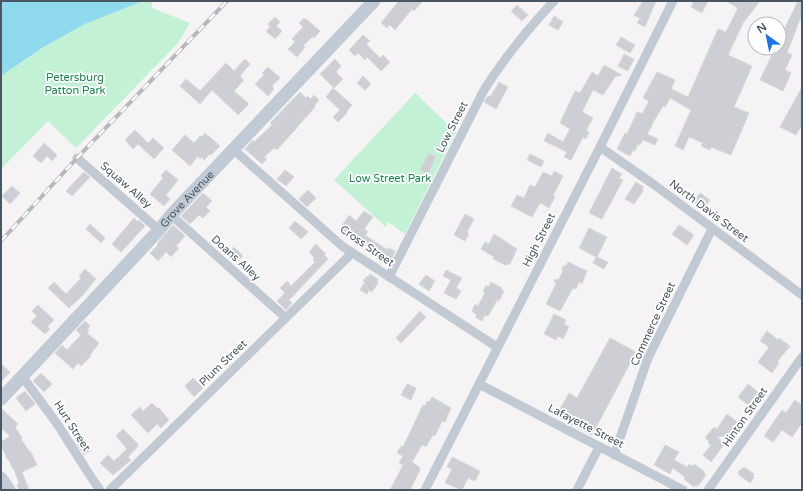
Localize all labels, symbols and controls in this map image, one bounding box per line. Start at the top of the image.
north arrow [747,16,787,56]
text: N [755,20,769,36]
park label: Petersburg Patton Park [44,71,106,97]
street label: Low Street [434,99,470,155]
street label: Squaw Alley [98,159,154,211]
street label: Grove Avenue [157,168,216,230]
park label: Low Street Park [349,172,431,185]
street label: North Davis Street [667,177,751,245]
street label: High Street [520,211,558,269]
street label: Cross Street [337,223,397,269]
street label: Doans Alley [209,233,263,283]
street label: Commerce Street [628,280,678,368]
street label: Plum Street [196,337,250,389]
street label: Hinton Street [720,385,770,449]
street label: Hurt Street [51,398,93,454]
street label: Lafayette Street [546,401,626,451]

